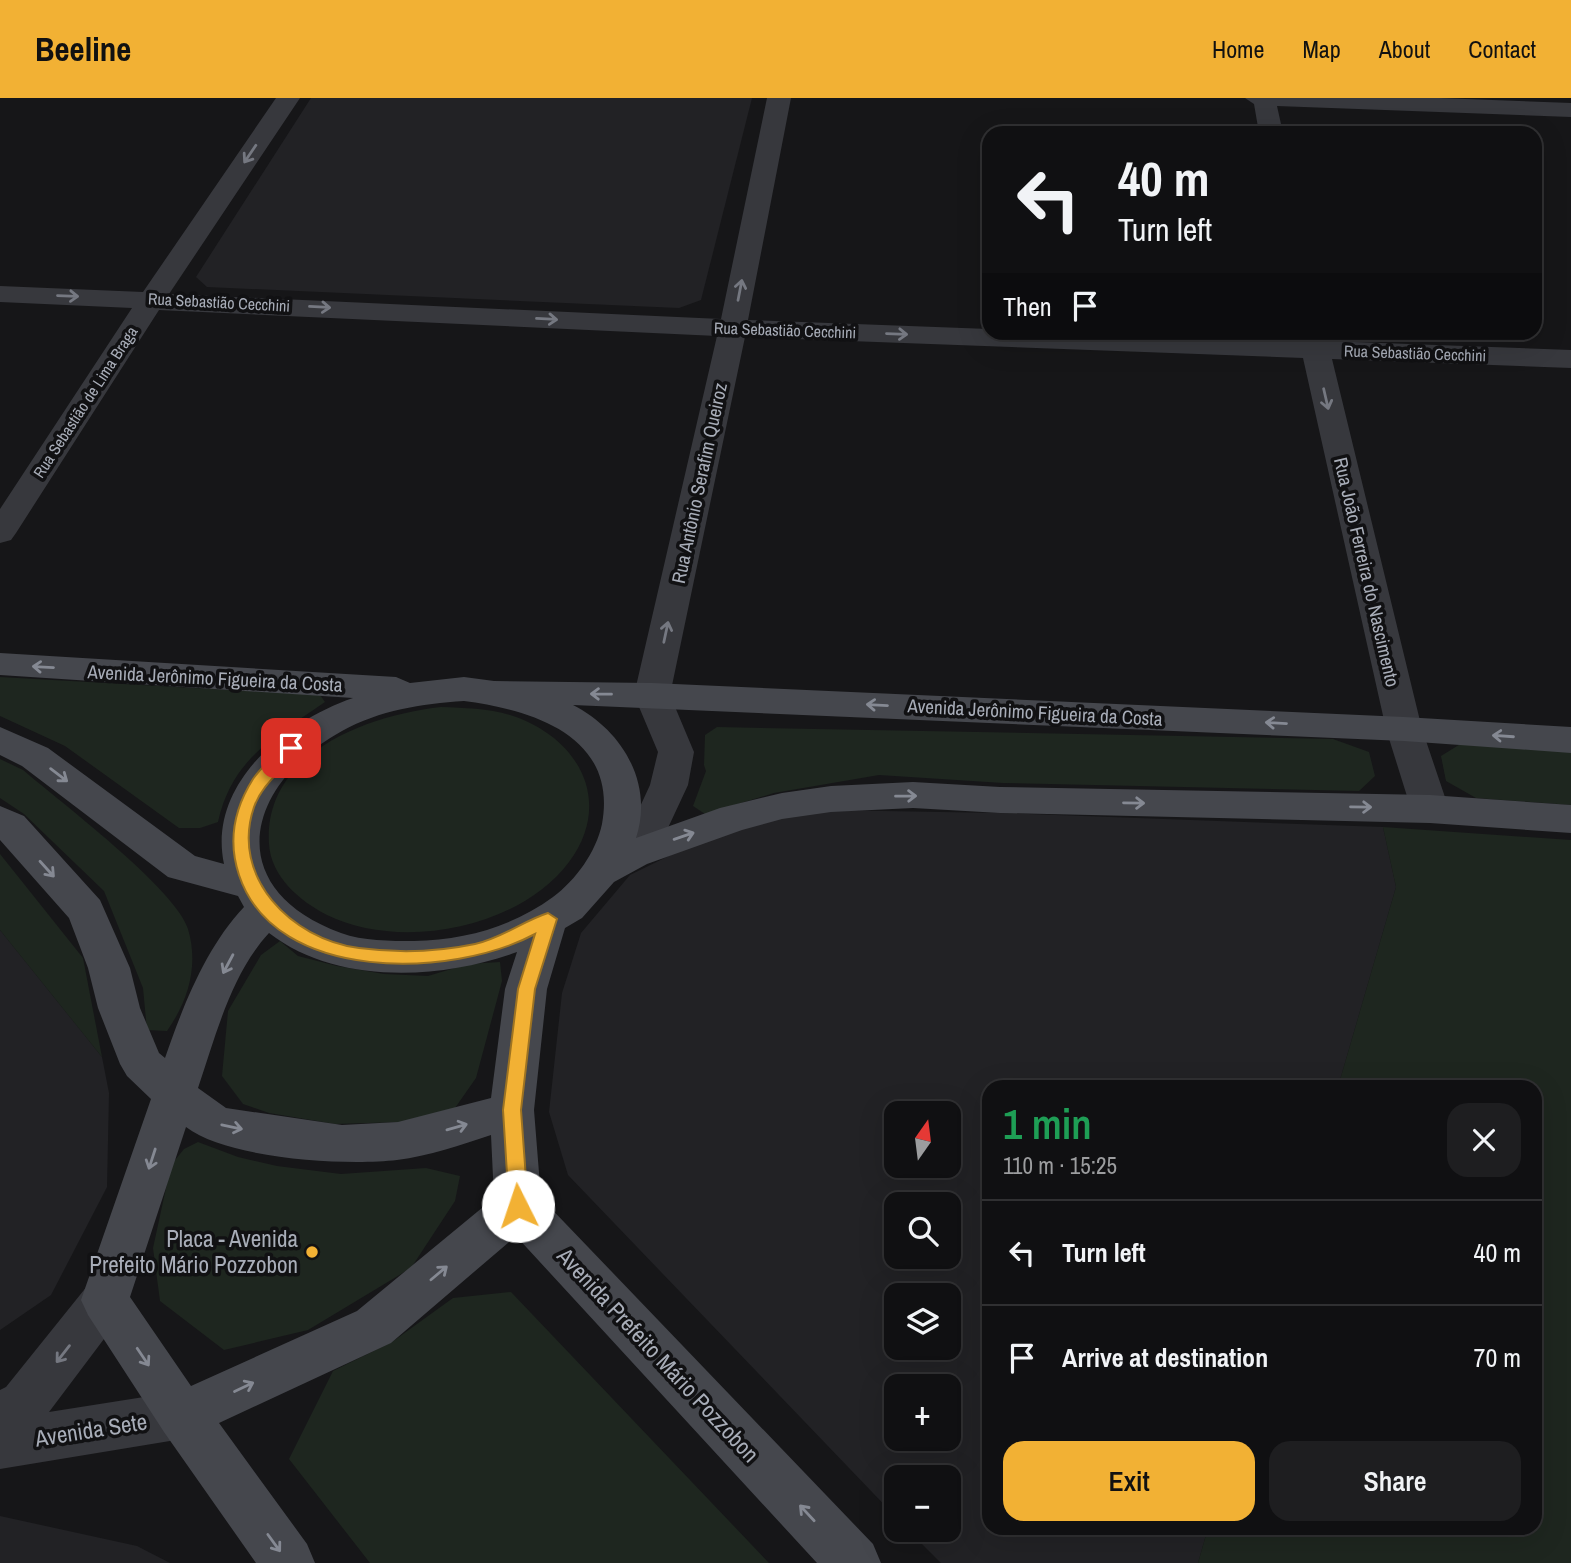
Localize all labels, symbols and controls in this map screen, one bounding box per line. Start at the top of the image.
text: Beeline [35,27,131,71]
text: Home [1212,33,1264,65]
text: Map [1302,33,1341,65]
text: About [1379,33,1430,65]
text: Contact [1468,33,1536,65]
one-way arrow [243,144,257,164]
text: 40 m [1118,145,1210,211]
icon: left [1003,154,1094,245]
text: Turn left [1118,208,1212,251]
one-way arrow [734,279,748,302]
street label: Rua Sebastião Cecchini [147,287,291,317]
icon: arrive [1066,287,1104,325]
one-way arrow [56,289,79,303]
text: Then [1003,289,1052,324]
one-way arrow [308,301,331,314]
one-way arrow [535,312,558,325]
street label: Rua Sebastião Cecchini [714,317,856,343]
street label: Rua Sebastião de Lima Braga [28,321,143,482]
one-way arrow [885,327,908,341]
street label: Rua Sebastião Cecchini [1344,340,1486,366]
street label: Rua Antônio Serafim Queiroz [665,380,733,586]
one-way arrow [1320,387,1334,410]
street label: Rua João Ferreira do Nascimento [1328,455,1406,689]
one-way arrow [660,621,674,644]
street label: Avenida Jerônimo Figueira da Costa [86,658,343,698]
one-way arrow [33,660,55,673]
one-way arrow [590,688,613,701]
street label: Avenida Jerônimo Figueira da Costa [906,692,1163,732]
one-way arrow [866,699,889,712]
one-way arrow [1265,717,1288,730]
pin [261,718,321,778]
icon: arrive [272,729,310,767]
one-way arrow [1492,729,1515,742]
one-way arrow [49,767,67,782]
one-way arrow [894,789,917,803]
one-way arrow [1122,796,1145,810]
one-way arrow [1349,801,1372,814]
one-way arrow [672,829,694,841]
one-way arrow [39,860,55,878]
one-way arrow [220,953,234,974]
text: 1 min [1003,1096,1092,1152]
north arrow [884,1101,961,1178]
map controls [884,1101,961,1542]
button: close [1447,1103,1521,1177]
one-way arrow [446,1119,468,1132]
one-way arrow [220,1121,243,1135]
one-way arrow [145,1148,158,1170]
text: 110 m · 15:25 [1003,1150,1117,1181]
position arrow [481,1169,555,1243]
button: search [884,1192,961,1269]
place label: Placa - Avenida Prefeito Mário Pozzobon [89,1223,299,1280]
icon: left [1003,1234,1041,1272]
text: Turn left [1062,1235,1146,1270]
text: 40 m [1474,1235,1521,1270]
street label: Avenida Prefeito Mário Pozzobon [550,1240,766,1469]
marker: Placa - Avenida Prefeito Mário Pozzobon [304,1244,320,1260]
one-way arrow [429,1265,447,1281]
button: layers [884,1283,961,1360]
icon: arrive [1003,1339,1041,1377]
text: Arrive at destination [1062,1340,1268,1375]
text: 70 m [1474,1340,1521,1375]
one-way arrow [56,1344,71,1363]
one-way arrow [136,1347,151,1366]
button: + [884,1374,961,1451]
one-way arrow [233,1380,254,1393]
street label: Avenida Sete [32,1405,149,1454]
button: Exit [1003,1441,1255,1521]
button: Share [1269,1441,1521,1521]
button: − [884,1465,961,1542]
one-way arrow [799,1504,815,1522]
one-way arrow [267,1533,281,1552]

